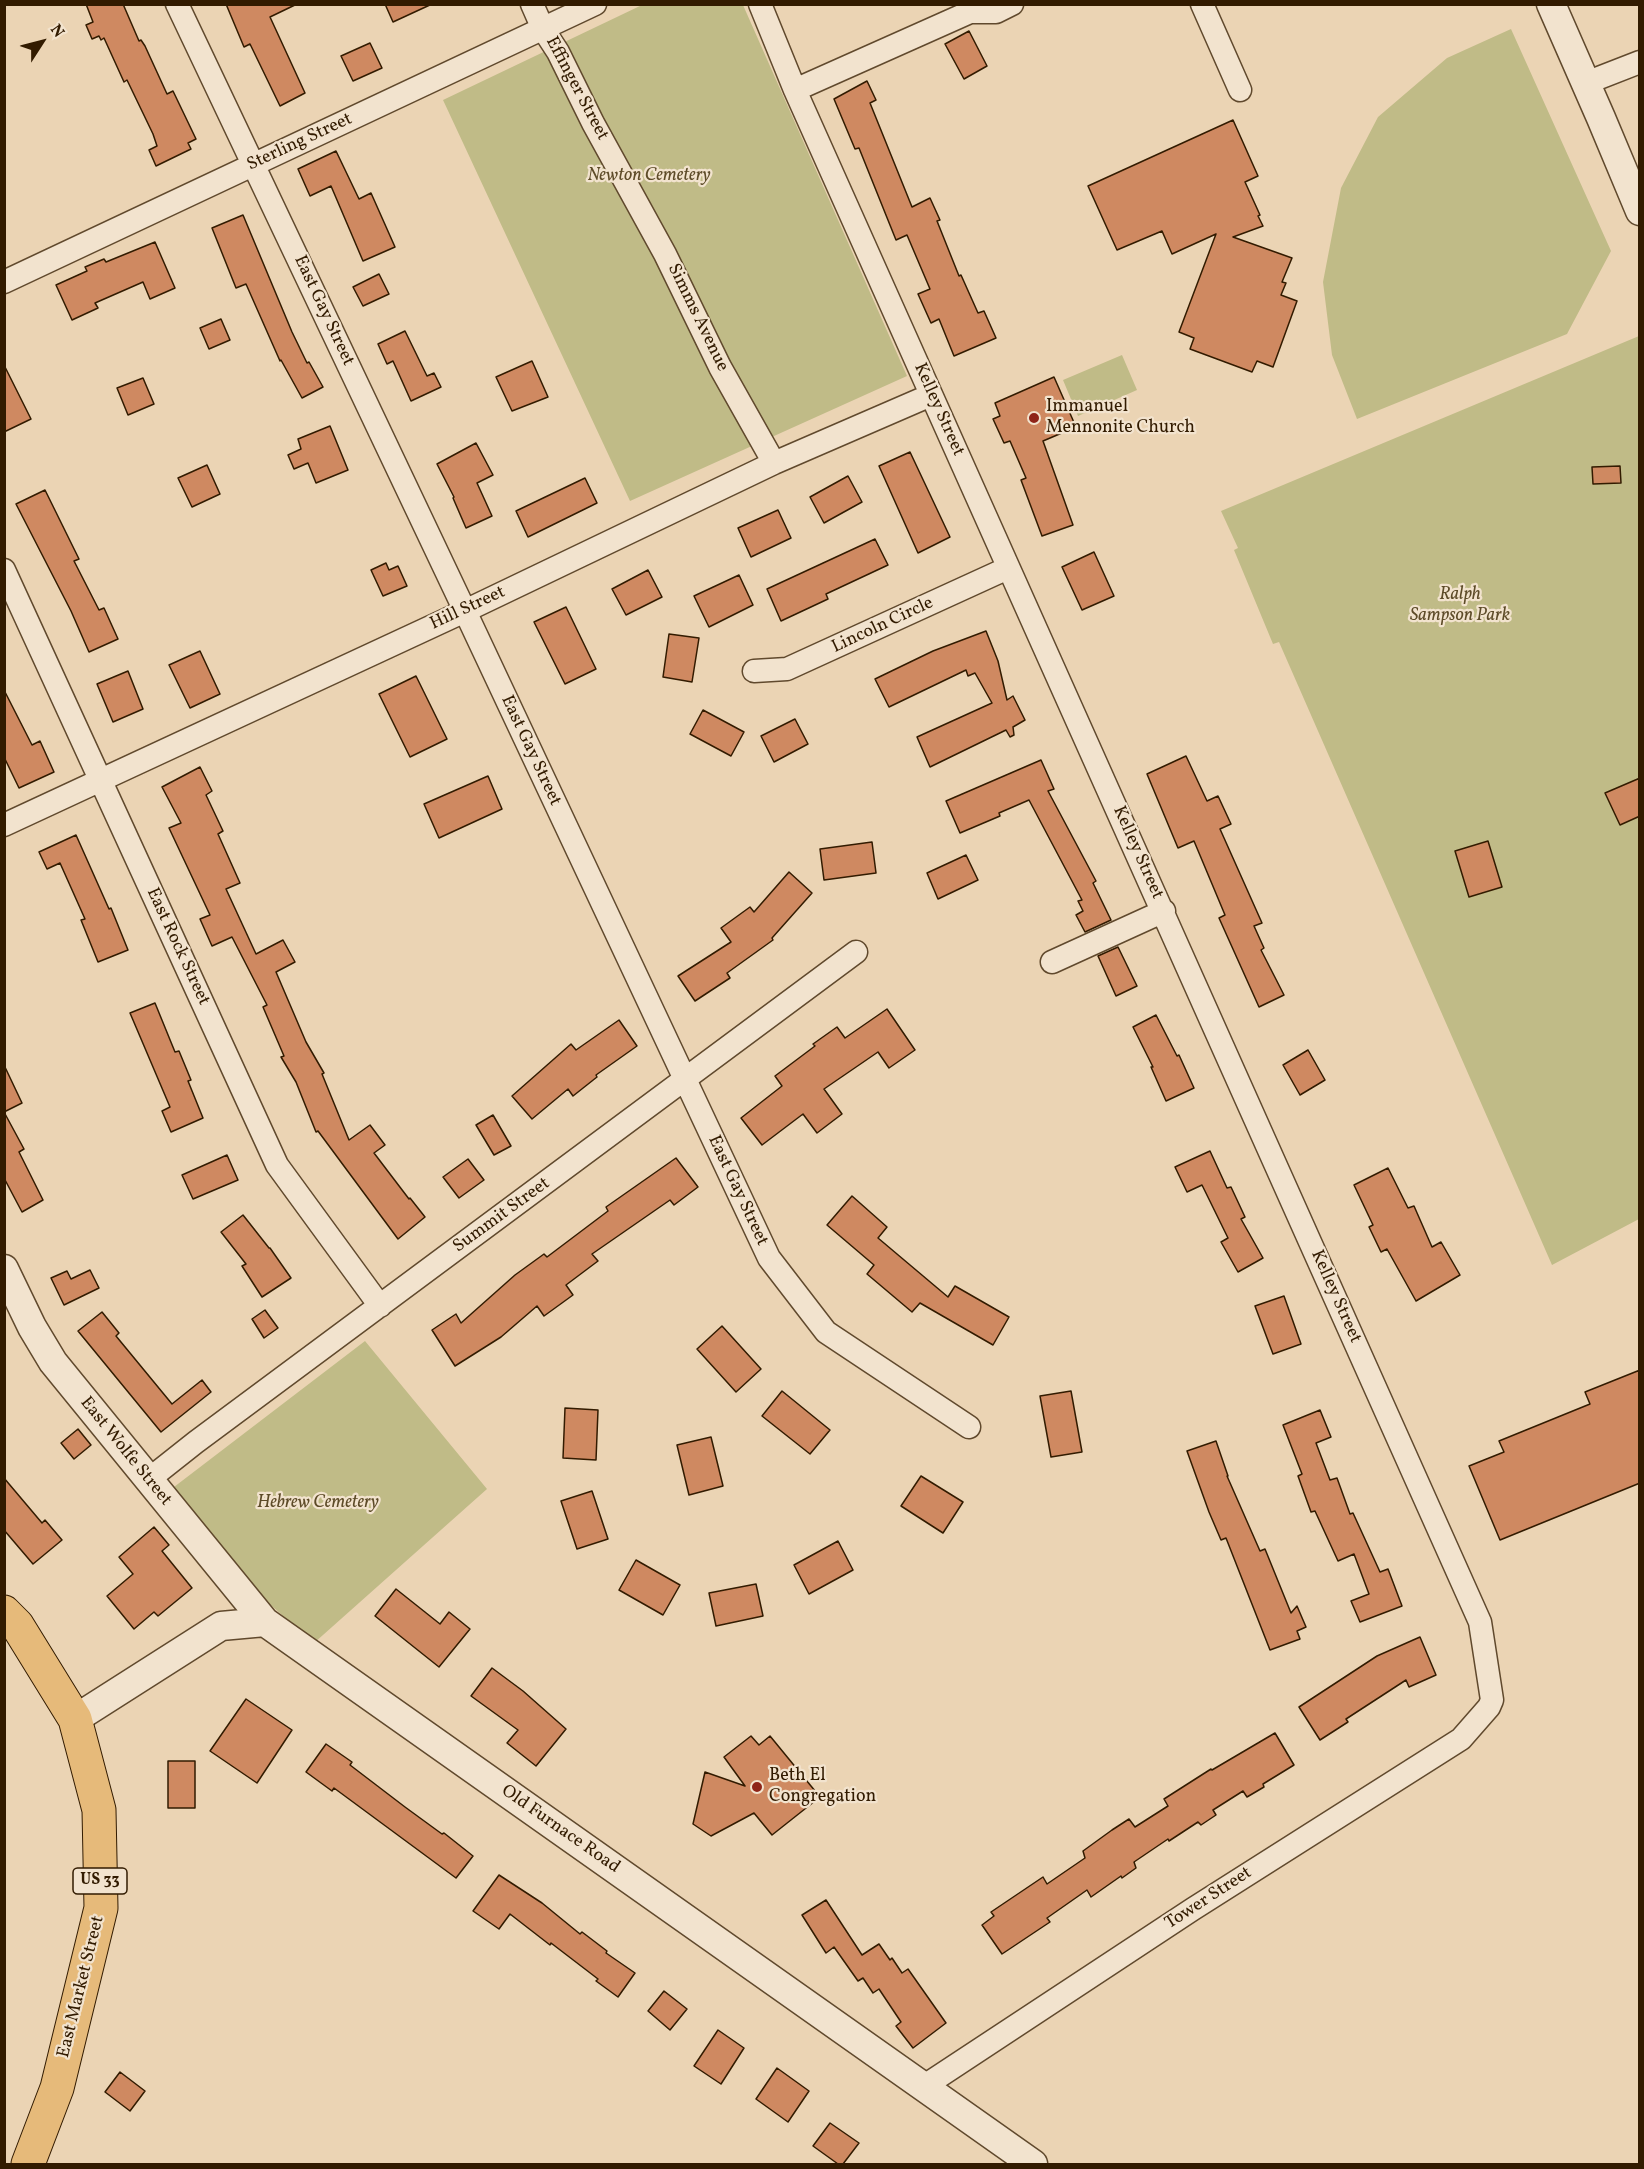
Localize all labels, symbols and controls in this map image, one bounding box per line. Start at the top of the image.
north arrow [12,12,72,72]
text: N [44,20,69,43]
street label: Effinger Street [540,33,612,145]
street label: Sterling Street [244,109,356,177]
park label: Newton Cemetery [587,166,711,188]
street label: East Gay Street [288,252,358,370]
street label: Simms Avenue [662,261,732,375]
street label: Kelley Street [908,360,968,460]
place label: Immanuel Mennonite Church [1046,397,1195,440]
marker: Immanuel Mennonite Church [1027,411,1041,425]
street label: Hill Street [427,582,509,636]
park label: Ralph Sampson Park [1410,585,1510,628]
street label: Lincoln Circle [829,593,937,659]
street label: East Gay Street [495,692,565,810]
street label: Kelley Street [1107,803,1167,903]
street label: East Rock Street [140,885,214,1009]
street label: East Gay Street [702,1132,772,1250]
street label: Summit Street [449,1174,555,1258]
street label: Kelley Street [1305,1247,1365,1347]
street label: East Wolfe Street [74,1393,176,1511]
park label: Hebrew Cemetery [257,1493,379,1515]
place label: Beth El Congregation [769,1766,876,1808]
marker: Beth El Congregation [750,1780,764,1794]
street label: Old Furnace Road [496,1781,624,1879]
street label: Tower Street [1161,1863,1257,1935]
road number: US 33 [73,1868,127,1894]
street label: East Market Street [54,1914,110,2060]

